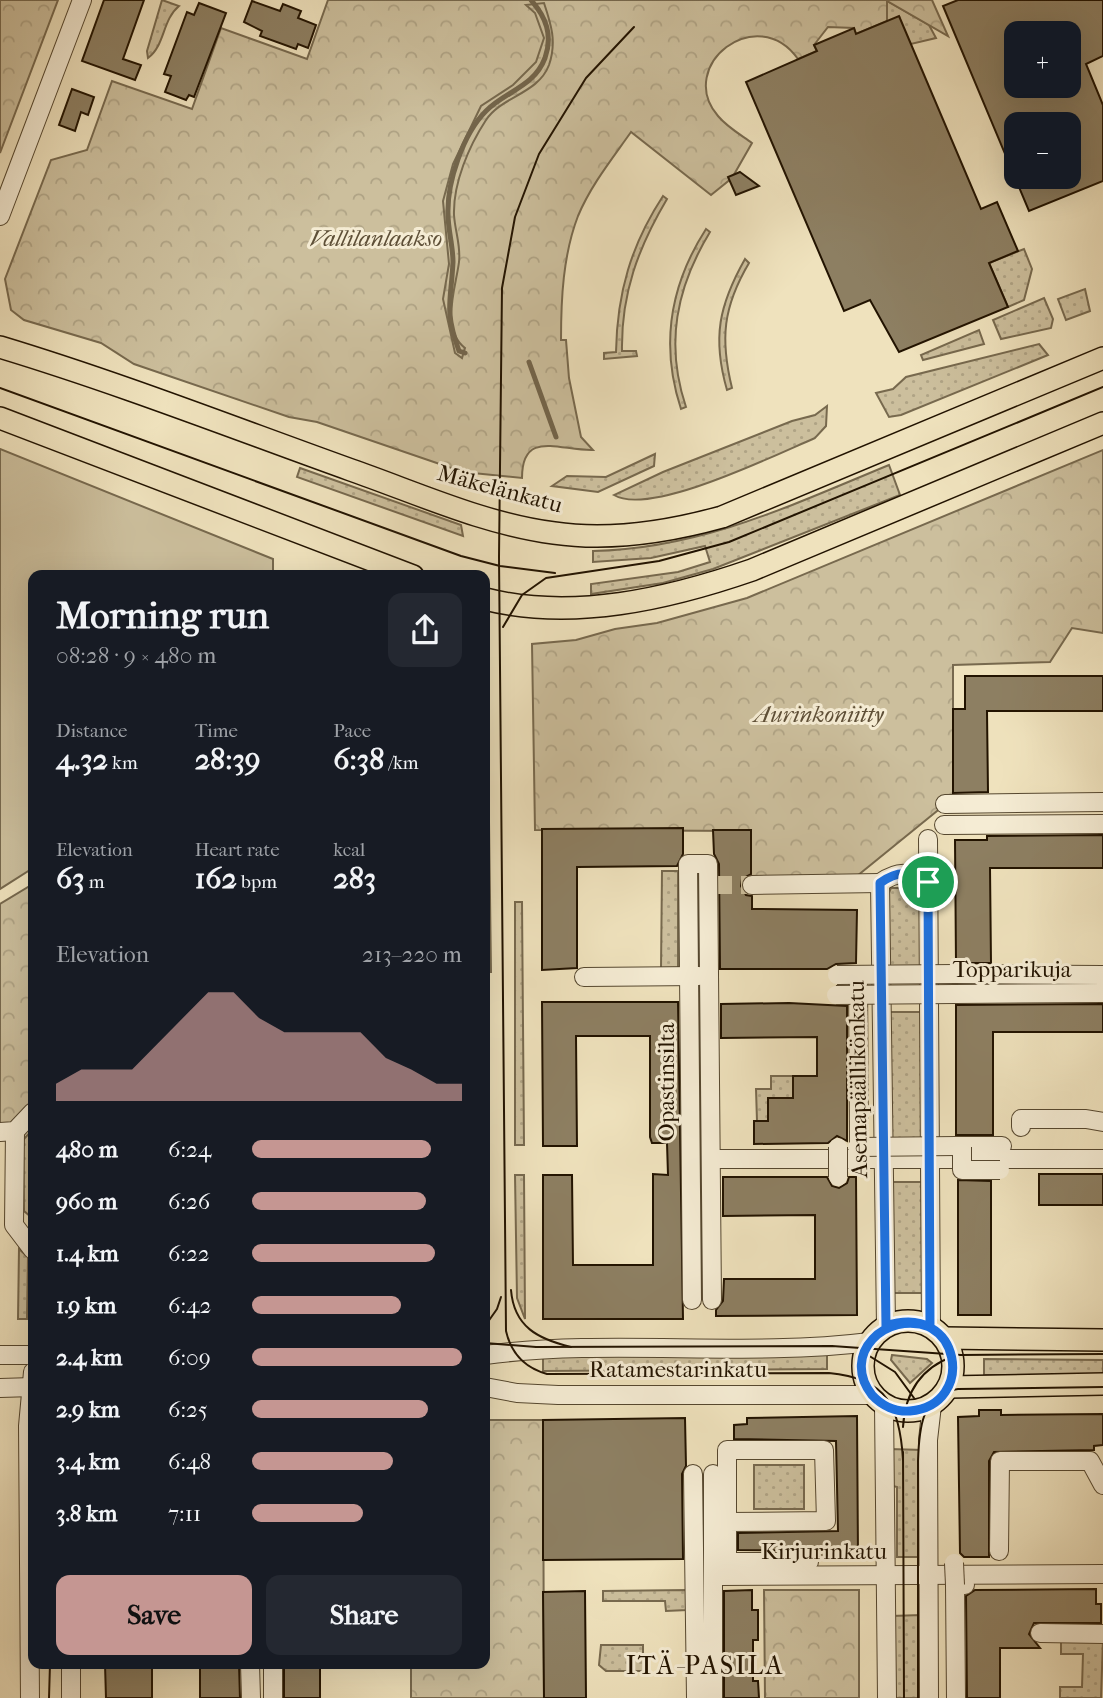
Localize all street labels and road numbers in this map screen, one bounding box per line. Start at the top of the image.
street label: Mäkelänkatu [434,459,566,519]
street label: Topparikuja [953,956,1072,983]
street label: Asemapäällikönkatu [843,980,873,1179]
street label: Opastinsilta [653,1022,680,1141]
street label: Ratamestarinkatu [589,1356,767,1383]
street label: Kirjurinkatu [761,1538,887,1565]

